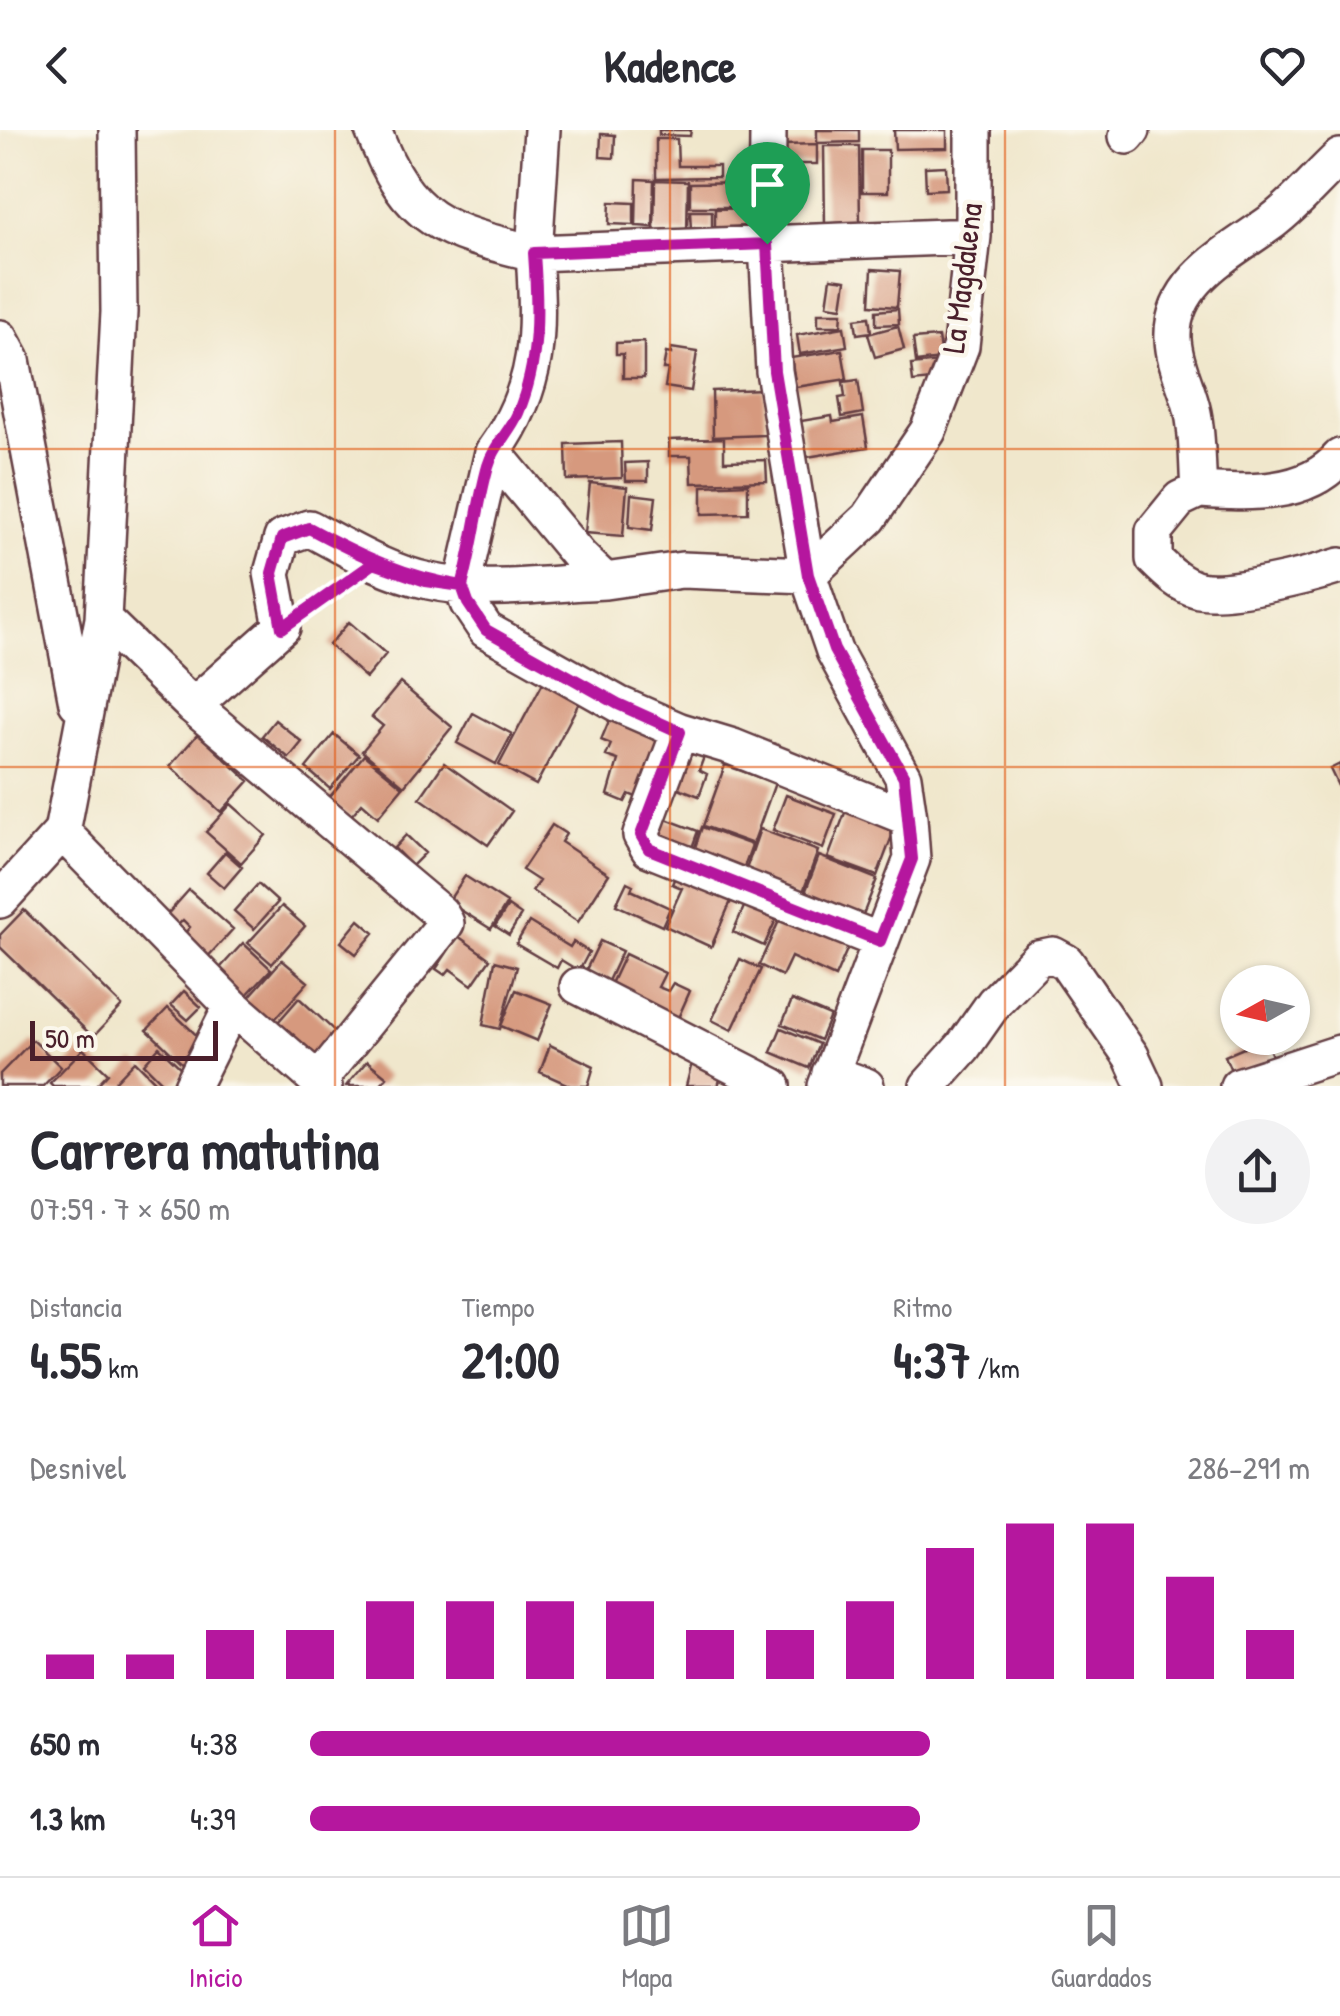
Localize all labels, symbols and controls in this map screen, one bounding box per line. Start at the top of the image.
text: Kadence [604,35,736,96]
icon: back [30,38,85,93]
icon: heart [1255,38,1310,93]
pin [725,142,810,245]
icon: arrive [740,157,795,212]
street label: La Magdalena [931,200,992,355]
north arrow [1220,965,1310,1055]
map controls [1220,965,1310,1055]
scale bar [30,1016,218,1060]
text: 50 m [45,1019,95,1057]
text: Carrera matutina [30,1112,379,1186]
button: share [1205,1119,1310,1224]
text: 07:59 · 7 × 650 m [30,1187,230,1230]
text: Distancia [30,1288,122,1326]
text: Tiempo [462,1288,535,1326]
text: Ritmo [893,1288,952,1326]
text: 4.55 [30,1326,102,1394]
text: 21:00 [462,1326,560,1394]
text: 4:37 [893,1326,971,1394]
text: km [102,1349,139,1387]
text: /km [971,1349,1020,1387]
text: Desnivel [30,1446,126,1489]
text: 286–291 m [1188,1446,1310,1489]
text: 650 m [30,1722,100,1765]
text: 4:38 [190,1722,238,1765]
text: 1.3 km [30,1797,105,1840]
text: 4:39 [190,1797,236,1840]
tab: Inicio [188,1898,243,1996]
tab: Mapa [619,1898,674,1996]
tab: Guardados [1051,1898,1152,1996]

